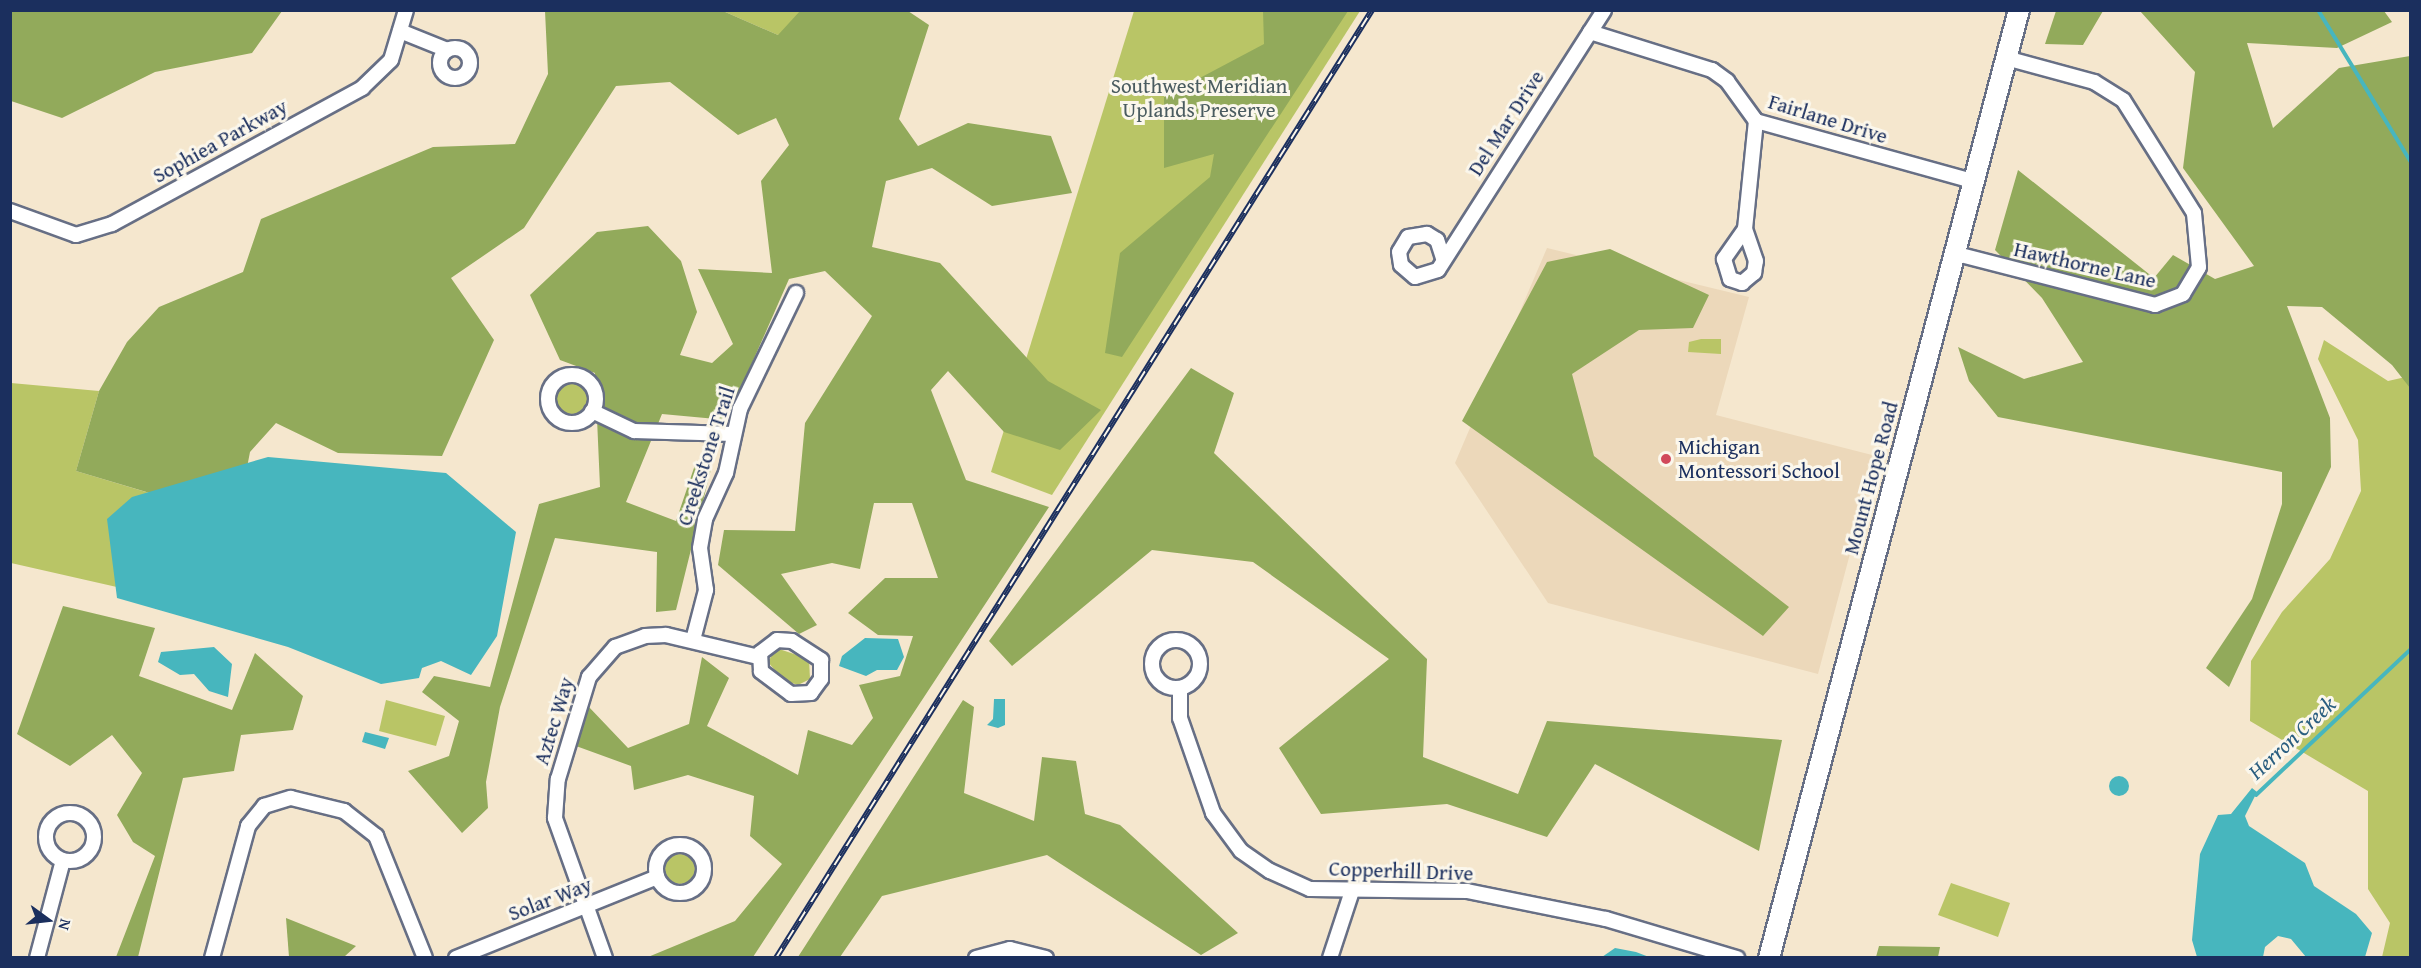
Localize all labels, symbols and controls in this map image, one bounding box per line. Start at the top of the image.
street label: Del Mar Drive [1463,66,1549,180]
park label: Southwest Meridian Uplands Preserve [1111,73,1287,123]
street label: Fairlane Drive [1765,89,1891,149]
street label: Sophiea Parkway [148,94,292,188]
street label: Hawthorne Lane [2011,236,2159,294]
street label: Creekstone Trail [672,383,740,529]
street label: Mount Hope Road [1838,399,1904,557]
place label: Michigan Montessori School [1678,434,1840,484]
marker: Michigan Montessori School [1659,452,1673,466]
street label: Aztec Way [529,674,579,768]
water label: Herron Creek [2243,691,2341,785]
street label: Copperhill Drive [1328,856,1474,886]
street label: Solar Way [505,872,595,926]
north arrow [18,890,78,950]
text: N [52,916,78,933]

